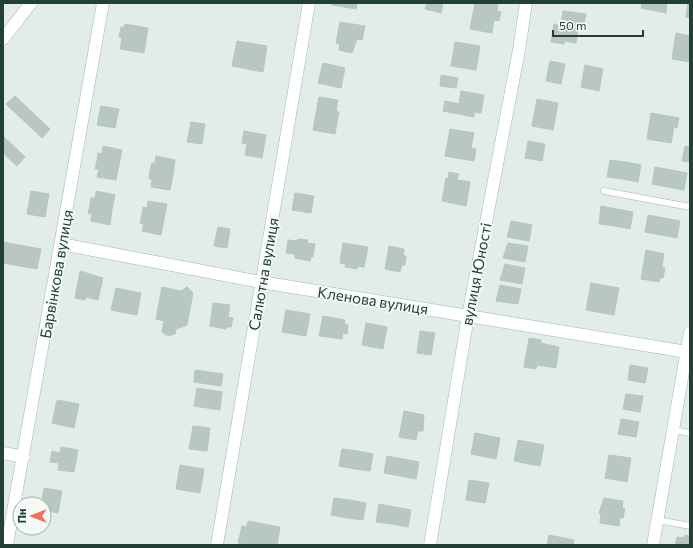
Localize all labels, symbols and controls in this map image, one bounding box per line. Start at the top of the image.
scale bar [553,12,643,38]
text: 50 m [559,18,587,32]
street label: Барвінкова вулиця [36,208,76,340]
street label: Салютна вулиця [244,216,282,332]
street label: вулиця Юності [457,221,495,327]
street label: Кленова вулиця [316,282,430,318]
north arrow [12,496,52,536]
text: Пн [15,509,28,523]

